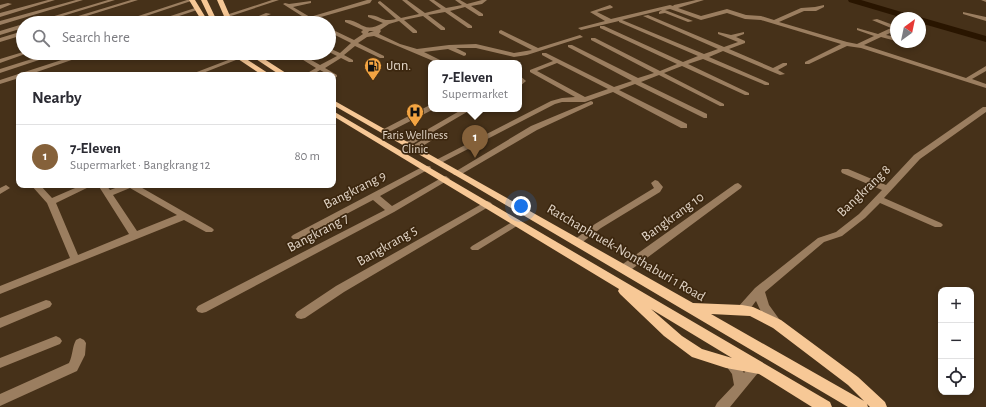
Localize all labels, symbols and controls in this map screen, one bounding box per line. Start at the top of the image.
north arrow [890,12,926,48]
search box [16,16,336,60]
icon: search [30,27,52,49]
text: Search here [62,30,130,45]
fuel station icon: ปตท. [363,56,383,81]
place label: ปตท. [386,60,411,72]
popup [428,60,522,112]
text: 7-Eleven [442,70,493,85]
text: Supermarket [442,88,508,101]
text: Nearby [32,89,82,106]
hospital icon: Faris Wellness Clinic [405,102,425,127]
pin: 1 [462,125,488,158]
place label: Faris Wellness Clinic [382,129,448,155]
text: 7-Eleven [70,141,121,156]
text: 1 [43,150,47,163]
text: 80 m [294,150,320,163]
text: Supermarket · Bangkrang 12 [70,159,211,172]
street label: Bangkrang 8 [835,162,893,220]
street label: Bangkrang 9 [322,168,388,212]
street label: Bangkrang 10 [639,190,707,244]
your location [511,196,531,216]
street label: Ratchaphruek-Nonthaburi 1 Road [544,202,708,304]
street label: Bangkrang 7 [285,211,351,255]
street label: Bangkrang 5 [354,223,420,269]
map controls [938,287,974,395]
button: + [938,287,974,323]
button: − [938,323,974,359]
button: locate [938,359,974,395]

